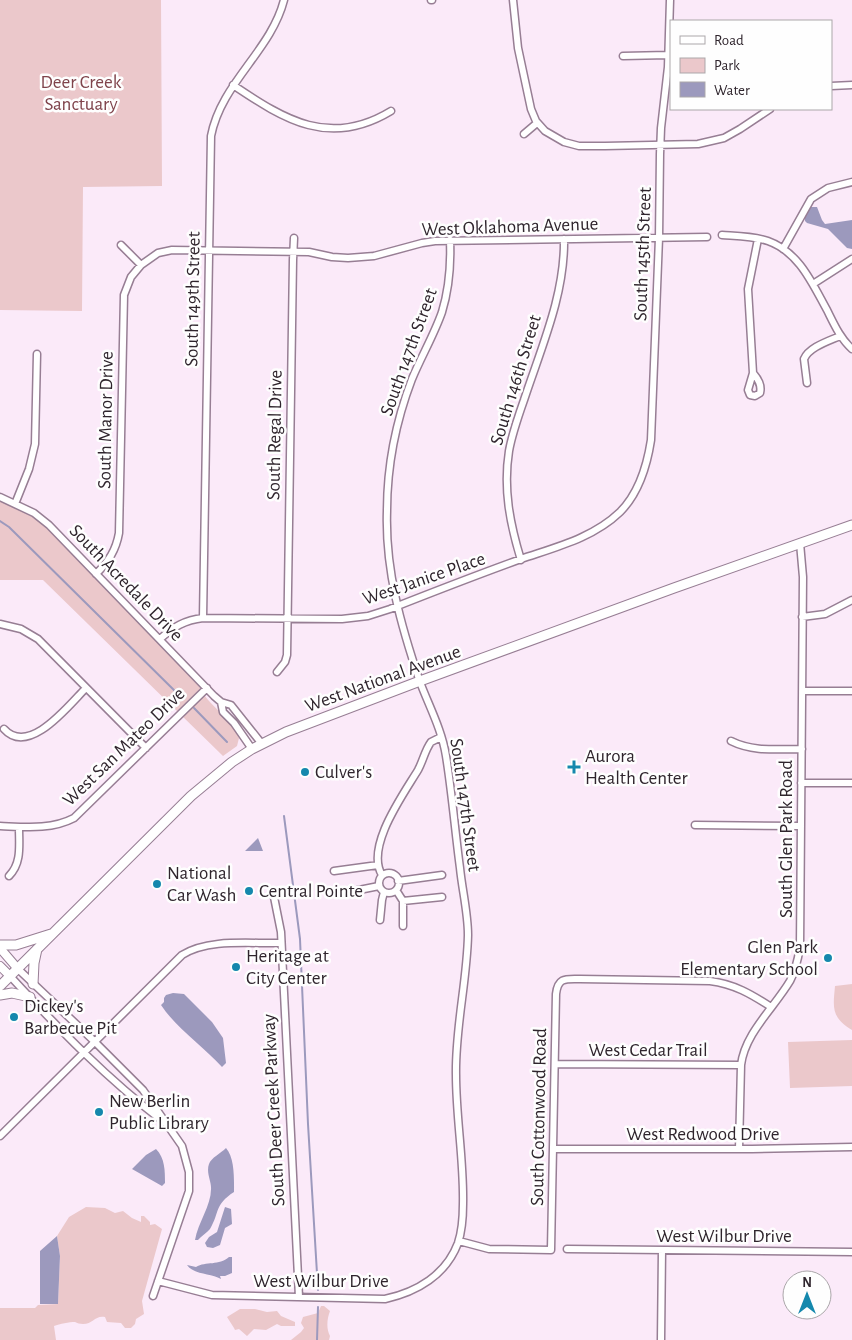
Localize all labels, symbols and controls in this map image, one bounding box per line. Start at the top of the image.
legend [670,20,832,110]
text: Road [714,33,744,48]
text: Park [714,58,740,73]
park label: Deer Creek Sanctuary [41,73,122,114]
text: Water [714,83,750,98]
street label: South 145th Street [631,187,655,321]
street label: West Oklahoma Avenue [421,214,599,240]
street label: South 149th Street [182,231,204,367]
street label: South 147th Street [377,286,441,418]
street label: South 146th Street [487,313,545,447]
street label: South Manor Drive [95,351,117,489]
street label: South Regal Drive [264,370,286,500]
street label: South Acredale Drive [66,521,186,645]
street label: West Janice Place [360,549,488,609]
street label: West National Avenue [303,642,463,716]
street label: West San Mateo Drive [59,684,189,810]
street label: South 147th Street [446,737,484,873]
place label: Aurora Health Center [585,747,688,788]
marker: Aurora Health Center [567,760,581,774]
street label: South Glen Park Road [777,760,796,918]
place label: Culver's [315,763,372,782]
marker: Culver's [299,766,311,778]
place label: National Car Wash [167,864,236,905]
marker: National Car Wash [151,878,163,890]
place label: Central Pointe [259,882,363,901]
marker: Central Pointe [243,885,255,897]
place label: Glen Park Elementary School [680,938,818,979]
place label: Heritage at City Center [246,947,329,988]
marker: Glen Park Elementary School [822,952,834,964]
marker: Heritage at City Center [230,961,242,973]
place label: Dickey's Barbecue Pit [24,997,117,1038]
marker: Dickey's Barbecue Pit [8,1011,20,1023]
street label: South Deer Creek Parkway [259,1013,289,1207]
street label: South Cottonwood Road [528,1028,550,1206]
street label: West Cedar Trail [588,1041,708,1060]
place label: New Berlin Public Library [109,1092,209,1133]
marker: New Berlin Public Library [93,1106,105,1118]
street label: West Redwood Drive [626,1125,780,1144]
street label: West Wilbur Drive [656,1227,792,1246]
north arrow [782,1270,832,1320]
street label: West Wilbur Drive [253,1272,389,1291]
text: N [802,1276,812,1290]

